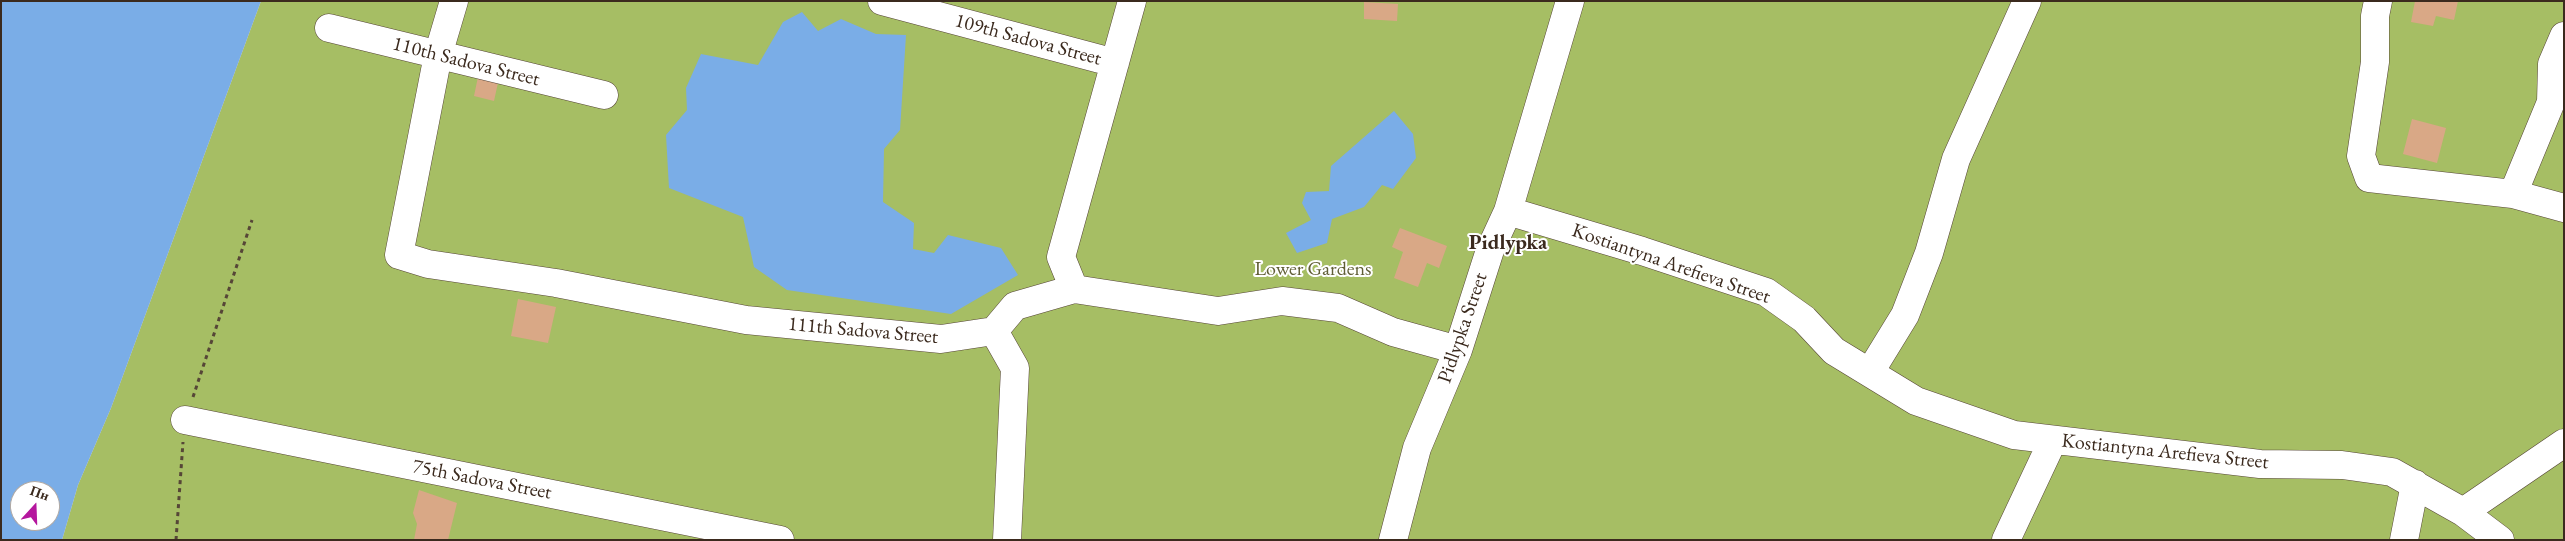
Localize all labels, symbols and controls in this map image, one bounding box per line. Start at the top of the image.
street label: 109th Sadova Street [952,9,1104,71]
street label: 110th Sadova Street [390,32,542,92]
street label: Kostiantyna Arefieva Street [1569,219,1773,309]
district label: Pidlypka [1469,230,1547,256]
park label: Lower Gardens [1254,258,1372,282]
street label: Pidlypka Street [1433,270,1493,386]
street label: 111th Sadova Street [787,312,939,350]
street label: Kostiantyna Arefieva Street [2060,429,2270,475]
street label: 75th Sadova Street [410,455,554,505]
north arrow [10,481,60,531]
text: Пн [28,481,52,505]

